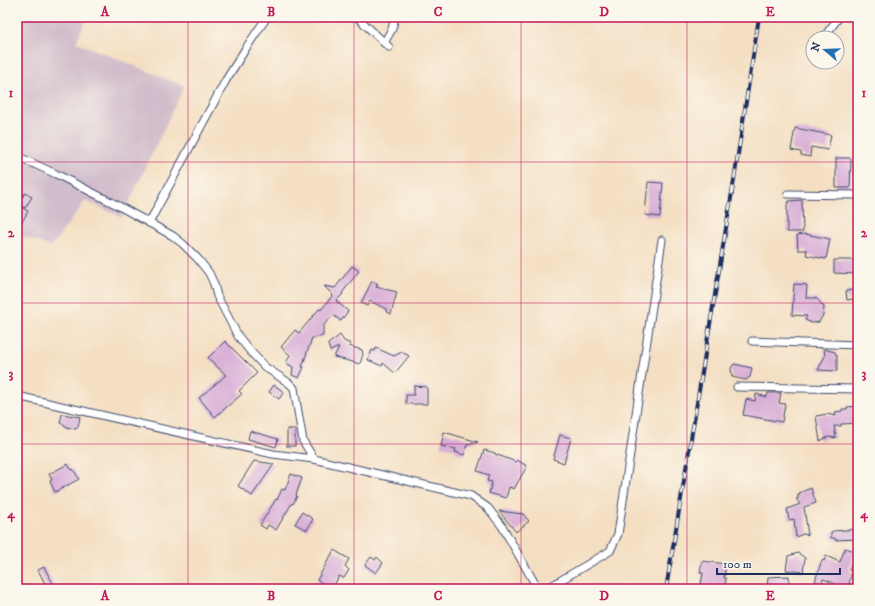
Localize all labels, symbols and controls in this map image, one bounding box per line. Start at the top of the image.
text: A [100,4,110,20]
text: B [267,4,275,20]
text: C [434,4,443,20]
text: D [599,4,609,20]
text: E [765,4,775,20]
north arrow [805,30,845,70]
text: N [808,41,825,54]
text: 1 [9,85,14,101]
text: 1 [862,85,867,101]
text: 2 [8,225,15,241]
text: 2 [861,225,868,241]
text: 3 [9,366,14,382]
text: 3 [862,366,867,382]
text: 4 [6,506,15,523]
text: 4 [859,506,868,523]
scale bar [717,550,840,576]
text: 100 m [723,557,752,572]
text: A [100,588,110,604]
text: B [267,588,275,604]
text: C [434,588,443,604]
text: D [599,588,609,604]
text: E [765,588,775,604]

